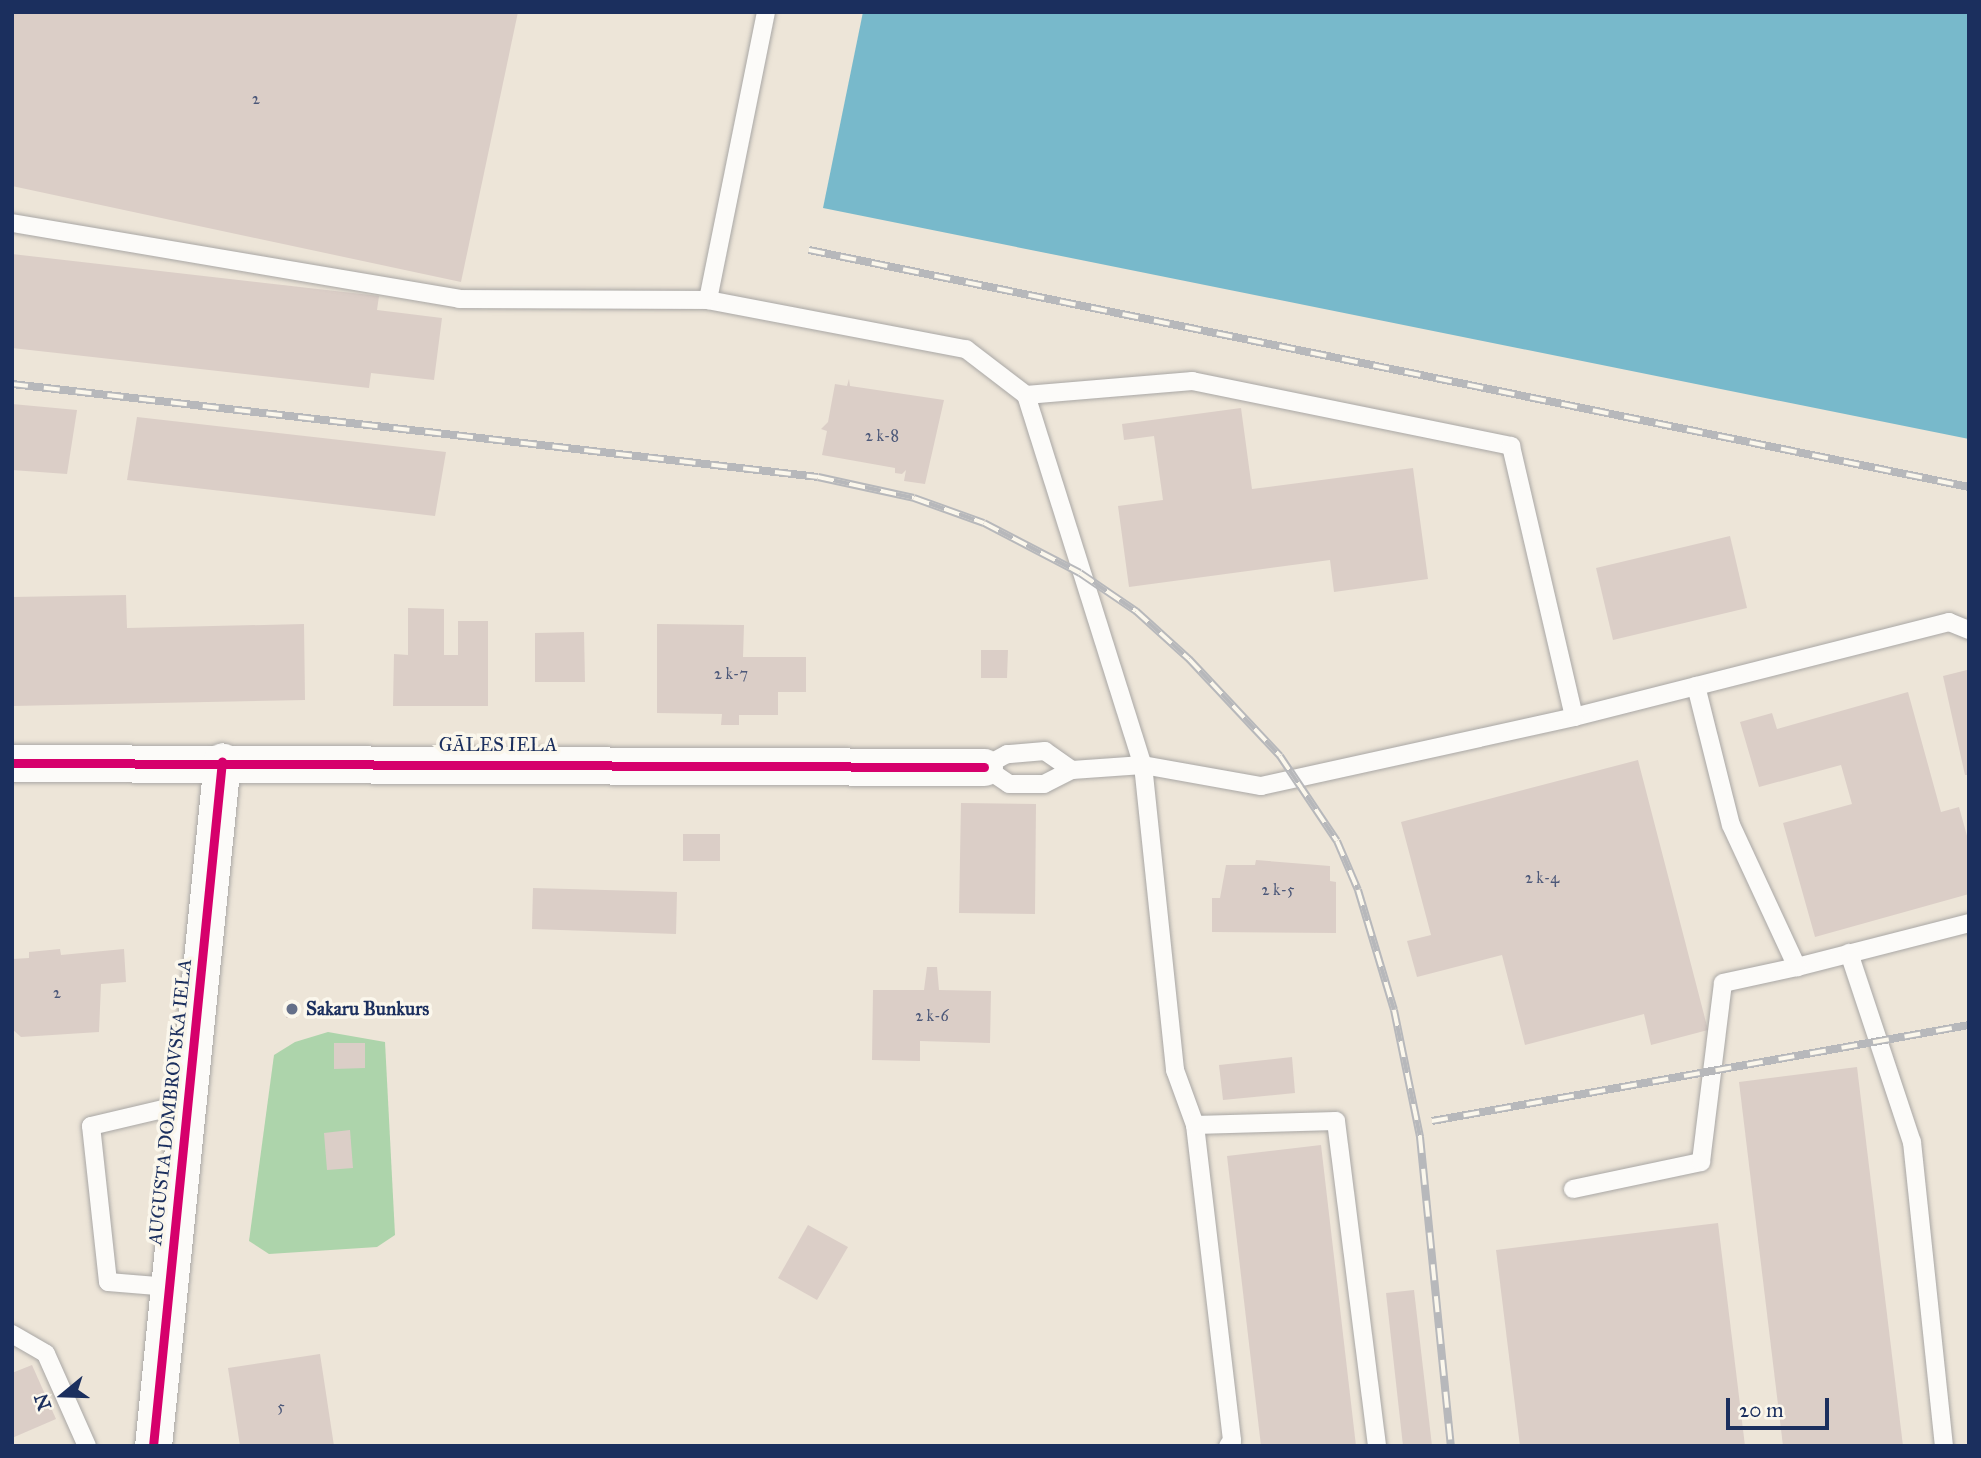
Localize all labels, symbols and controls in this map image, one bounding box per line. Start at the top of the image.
house number: 2 [252,89,260,109]
house number: 2 k-8 [865,426,899,446]
house number: 2 k-7 [714,664,748,684]
street label: GĀLES IELA [439,734,557,756]
house number: 2 k-4 [1525,868,1559,888]
house number: 2 k-5 [1262,880,1294,900]
street label: AUGUSTA DOMBROVSKA IELA [144,958,196,1246]
house number: 2 [53,983,61,1003]
place label: Sakaru Bunkurs [306,998,429,1020]
marker: Sakaru Bunkurs [284,1001,300,1017]
house number: 2 k-6 [915,1006,949,1026]
north arrow [28,1360,98,1430]
scale bar [1729,1384,1832,1428]
text: N [29,1391,56,1413]
house number: 5 [277,1397,285,1417]
text: 20 m [1739,1397,1784,1423]

